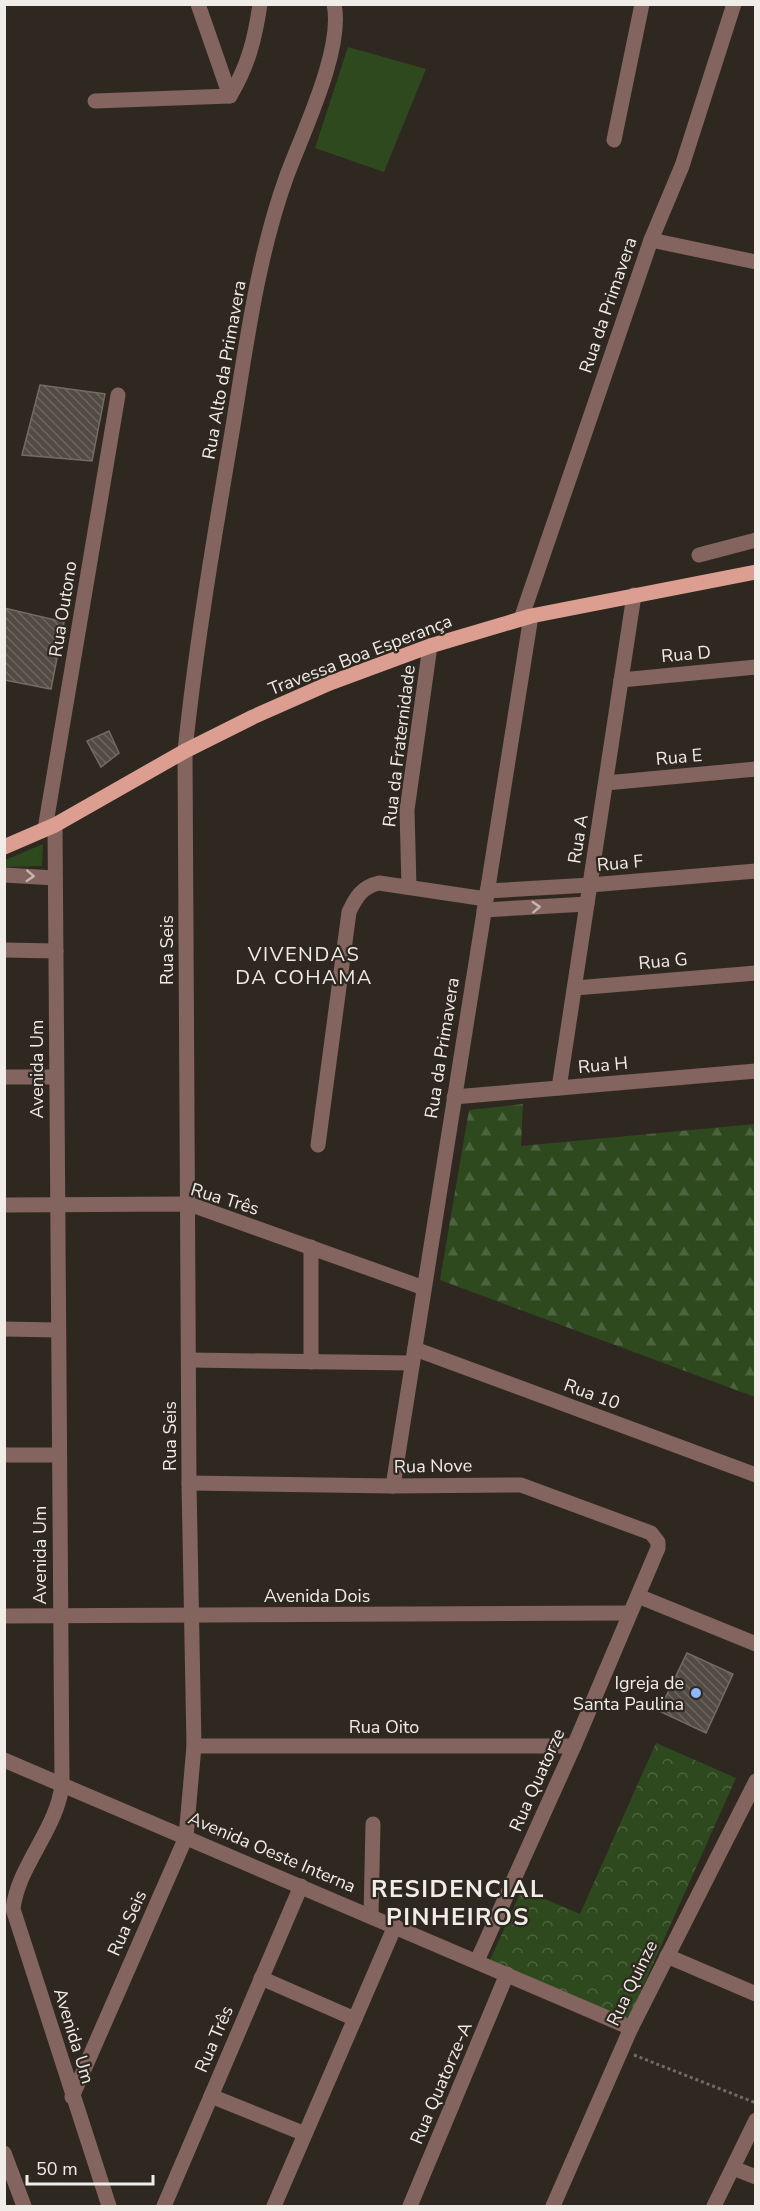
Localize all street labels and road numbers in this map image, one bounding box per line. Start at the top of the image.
street label: Rua da Primavera [573,234,643,376]
street label: Rua Alto da Primavera [196,279,252,461]
street label: Rua Outono [44,559,82,659]
street label: Travessa Boa Esperança [265,609,455,701]
street label: Rua D [660,640,712,668]
street label: Rua da Fraternidade [377,664,421,828]
street label: Rua E [655,743,703,771]
street label: Rua A [562,813,594,865]
street label: Rua F [596,849,644,877]
street label: Rua Seis [155,915,179,985]
street label: Rua G [637,947,689,975]
street label: Rua da Primavera [419,976,465,1120]
street label: Avenida Um [25,1020,49,1118]
street label: Rua H [577,1051,629,1079]
street label: Rua Três [188,1177,262,1221]
street label: Rua 10 [561,1373,623,1415]
street label: Rua Seis [158,1401,182,1471]
street label: Rua Nove [394,1453,472,1479]
street label: Avenida Um [28,1506,52,1604]
street label: Avenida Dois [264,1584,370,1608]
street label: Rua Oito [349,1715,419,1739]
street label: Rua Quatorze [504,1725,570,1835]
street label: Avenida Oeste Interna [185,1806,359,1898]
street label: Rua Seis [102,1886,152,1960]
street label: Rua Quinze [601,1936,663,2030]
street label: Avenida Um [48,1985,100,2087]
street label: Rua Três [189,2002,239,2076]
street label: Rua Quatorze-A [404,2018,478,2148]

